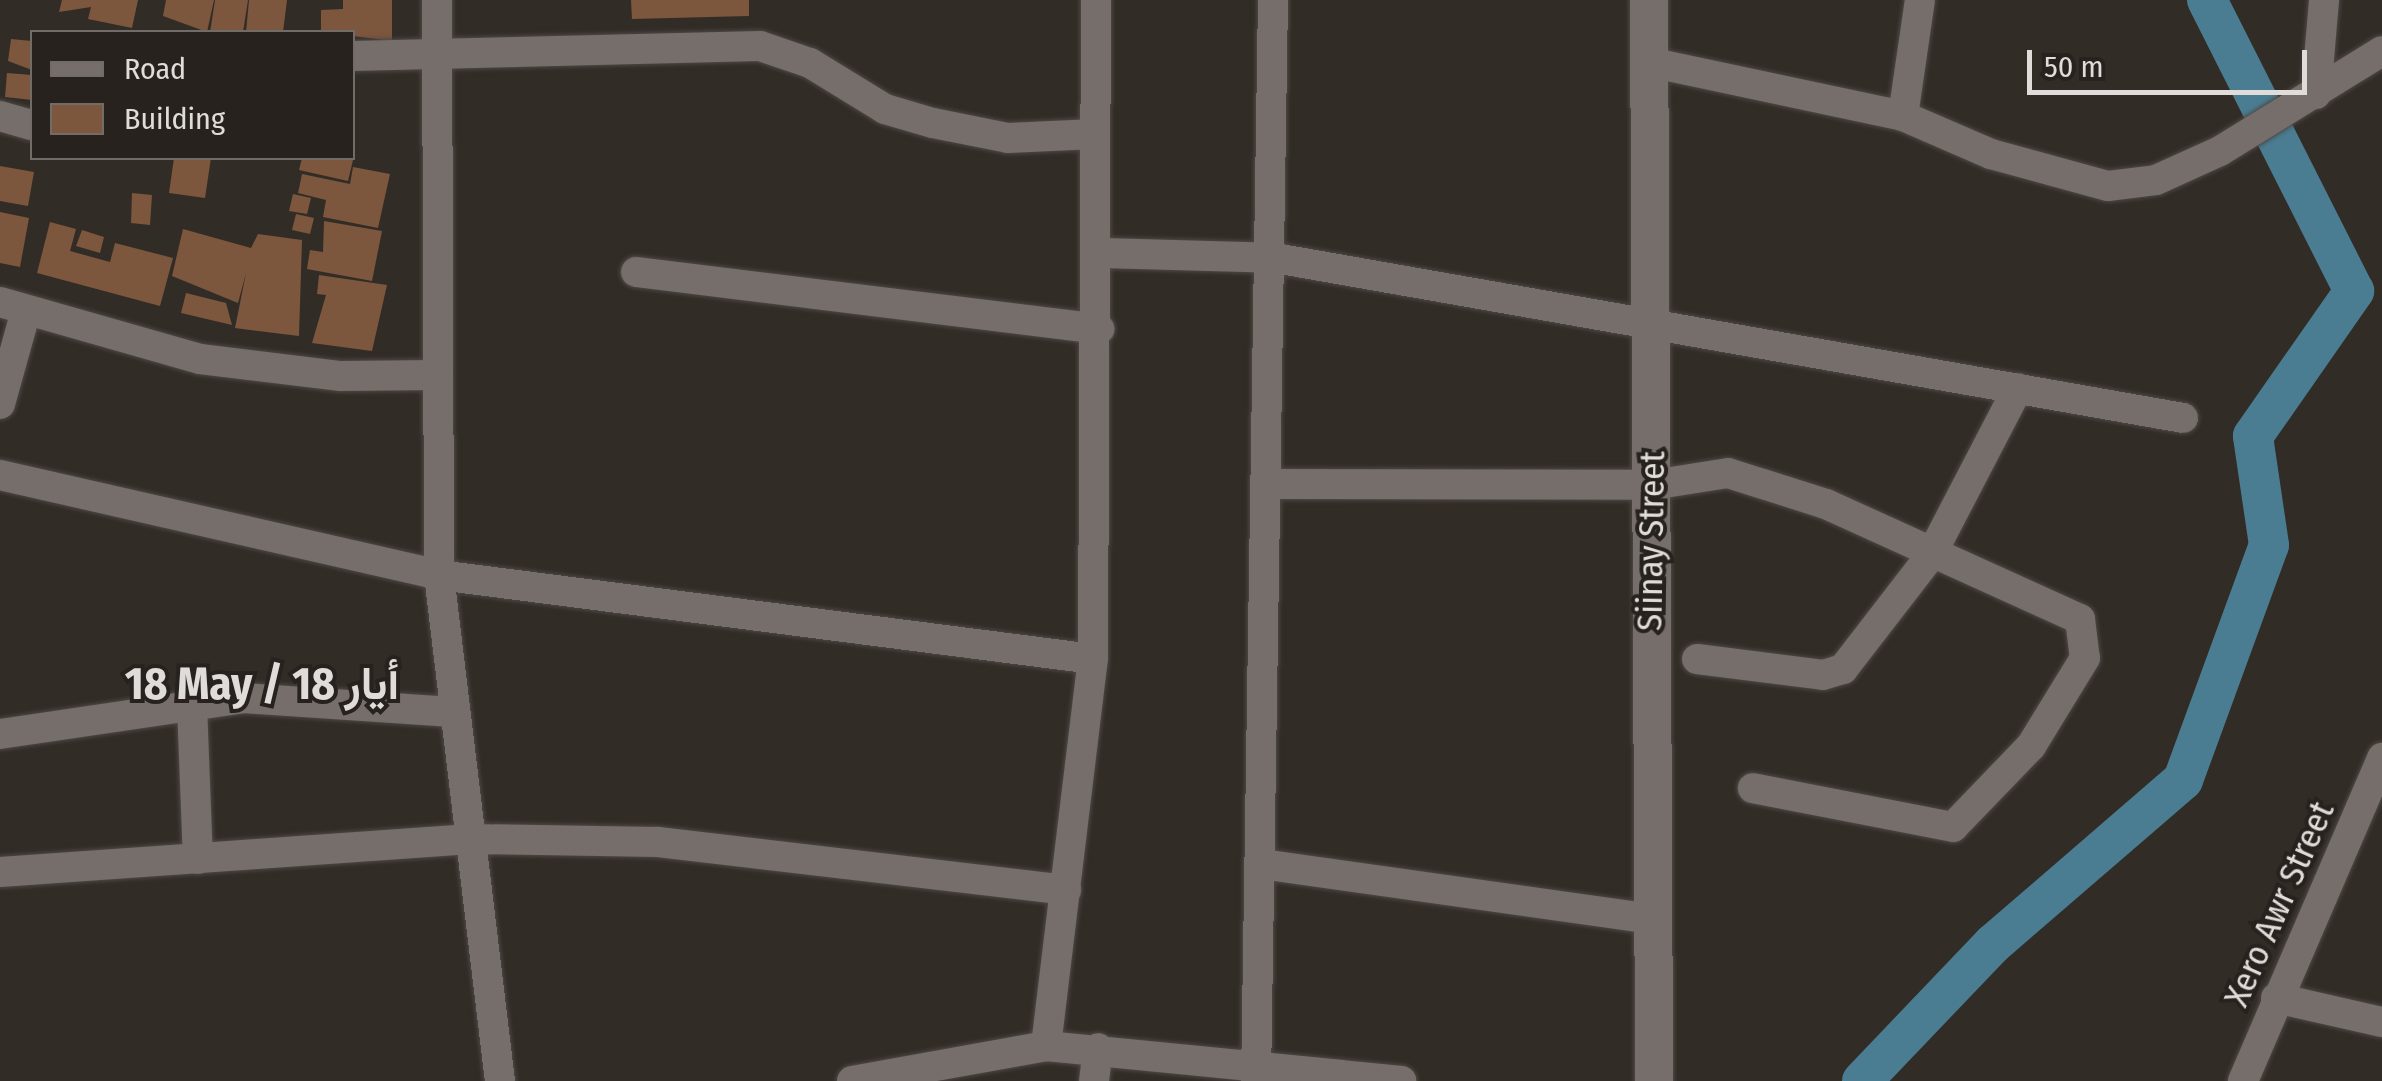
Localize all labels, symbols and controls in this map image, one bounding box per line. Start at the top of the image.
legend [30,30,355,160]
scale bar [2032,30,2312,92]
text: 50 m [2044,49,2104,85]
text: Road [124,51,186,87]
text: Building [124,101,225,137]
street label: Siinay Street [1628,451,1674,631]
district label: 18 May / 18 أيار [125,658,399,712]
street label: Xero Awr Street [2215,795,2343,1013]

